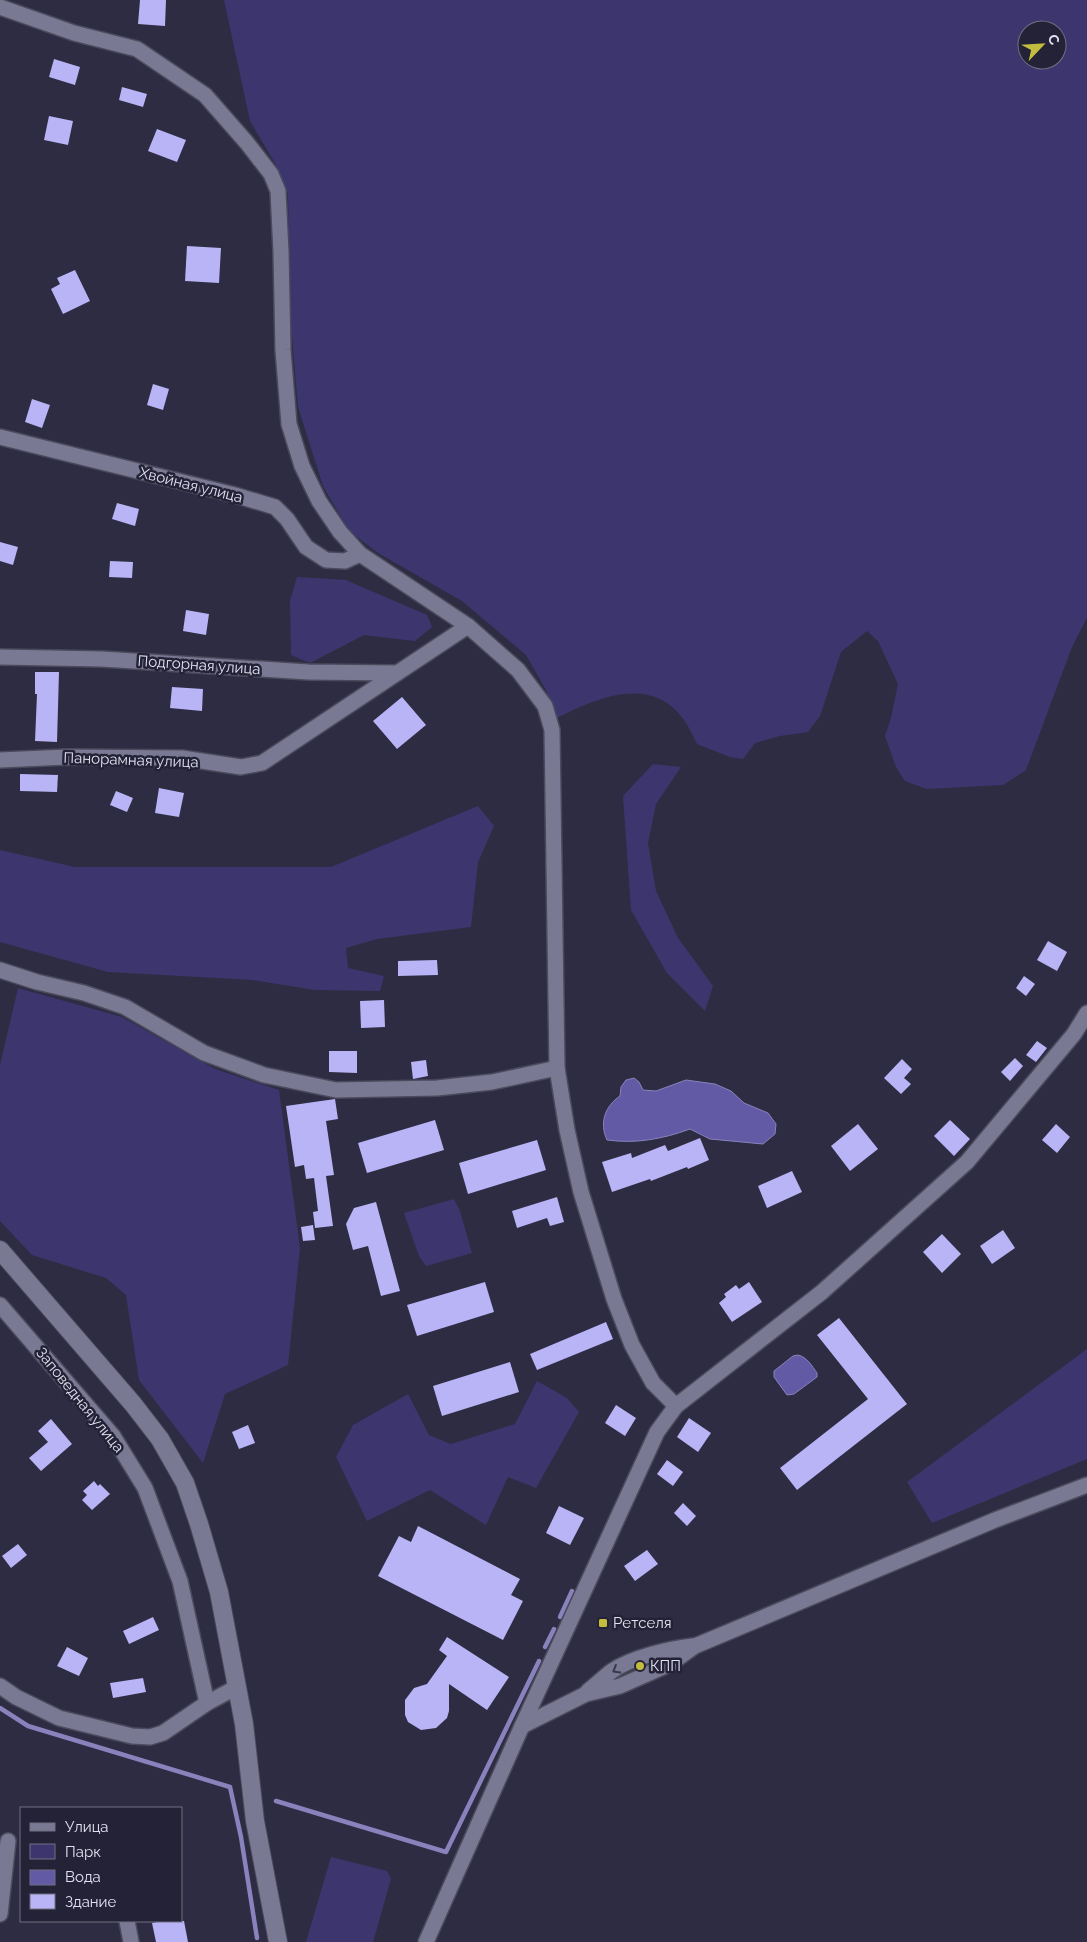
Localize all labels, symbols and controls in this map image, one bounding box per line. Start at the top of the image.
north arrow [1017,20,1067,70]
text: С [1045,32,1063,48]
street label: Хвойная улица [137,463,245,507]
street label: Подгорная улица [137,652,261,678]
street label: Панорамная улица [63,749,199,771]
street label: Заповедная улица [32,1344,128,1456]
place label: Ретселя [613,1614,672,1632]
marker: Ретселя [597,1617,609,1629]
place label: КПП [650,1657,681,1675]
marker: КПП [634,1660,646,1672]
one-way arrow [612,1664,621,1674]
legend [20,1807,182,1922]
text: Улица [65,1818,109,1836]
text: Парк [65,1843,101,1861]
text: Вода [65,1868,101,1886]
text: Здание [65,1893,117,1911]

